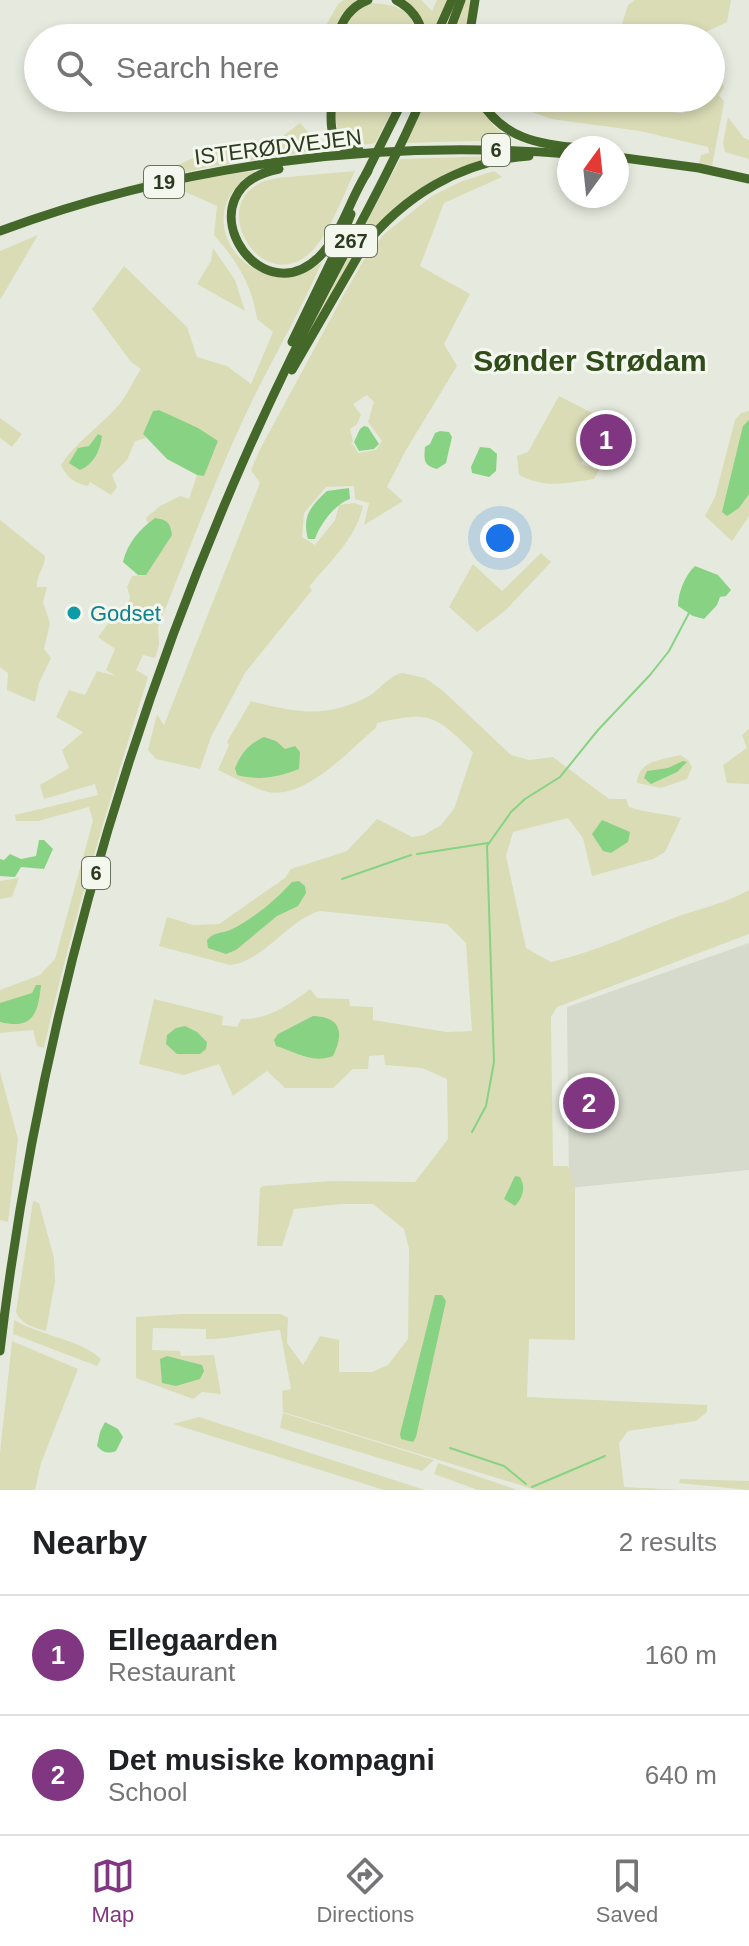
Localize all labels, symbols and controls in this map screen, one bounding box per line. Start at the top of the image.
search box [24,24,725,112]
icon: search [52,46,96,90]
text: Search here [116,51,279,84]
street label: ISTERØDVEJEN [193,124,363,170]
road number: 6 [482,134,510,166]
north arrow [557,136,629,208]
road number: 19 [144,166,184,198]
road number: 267 [325,225,377,257]
district label: Sønder Strødam [473,344,707,377]
pin: 1 [580,410,632,470]
your location [480,518,520,558]
place label: Godset [90,601,161,626]
marker: Godset [65,604,83,622]
road number: 6 [82,857,110,889]
pin: 2 [563,1073,615,1133]
text: Nearby [32,1523,147,1561]
text: 2 results [619,1527,717,1557]
text: Ellegaarden [108,1623,278,1656]
text: 1 [51,1640,65,1670]
text: 160 m [645,1640,717,1670]
text: Restaurant [108,1657,235,1687]
text: Det musiske kompagni [108,1743,435,1776]
text: 2 [51,1760,65,1790]
text: 640 m [645,1760,717,1790]
text: School [108,1777,188,1807]
tab: Map [91,1854,135,1928]
tab: Directions [316,1854,414,1928]
tab: Saved [596,1854,658,1928]

